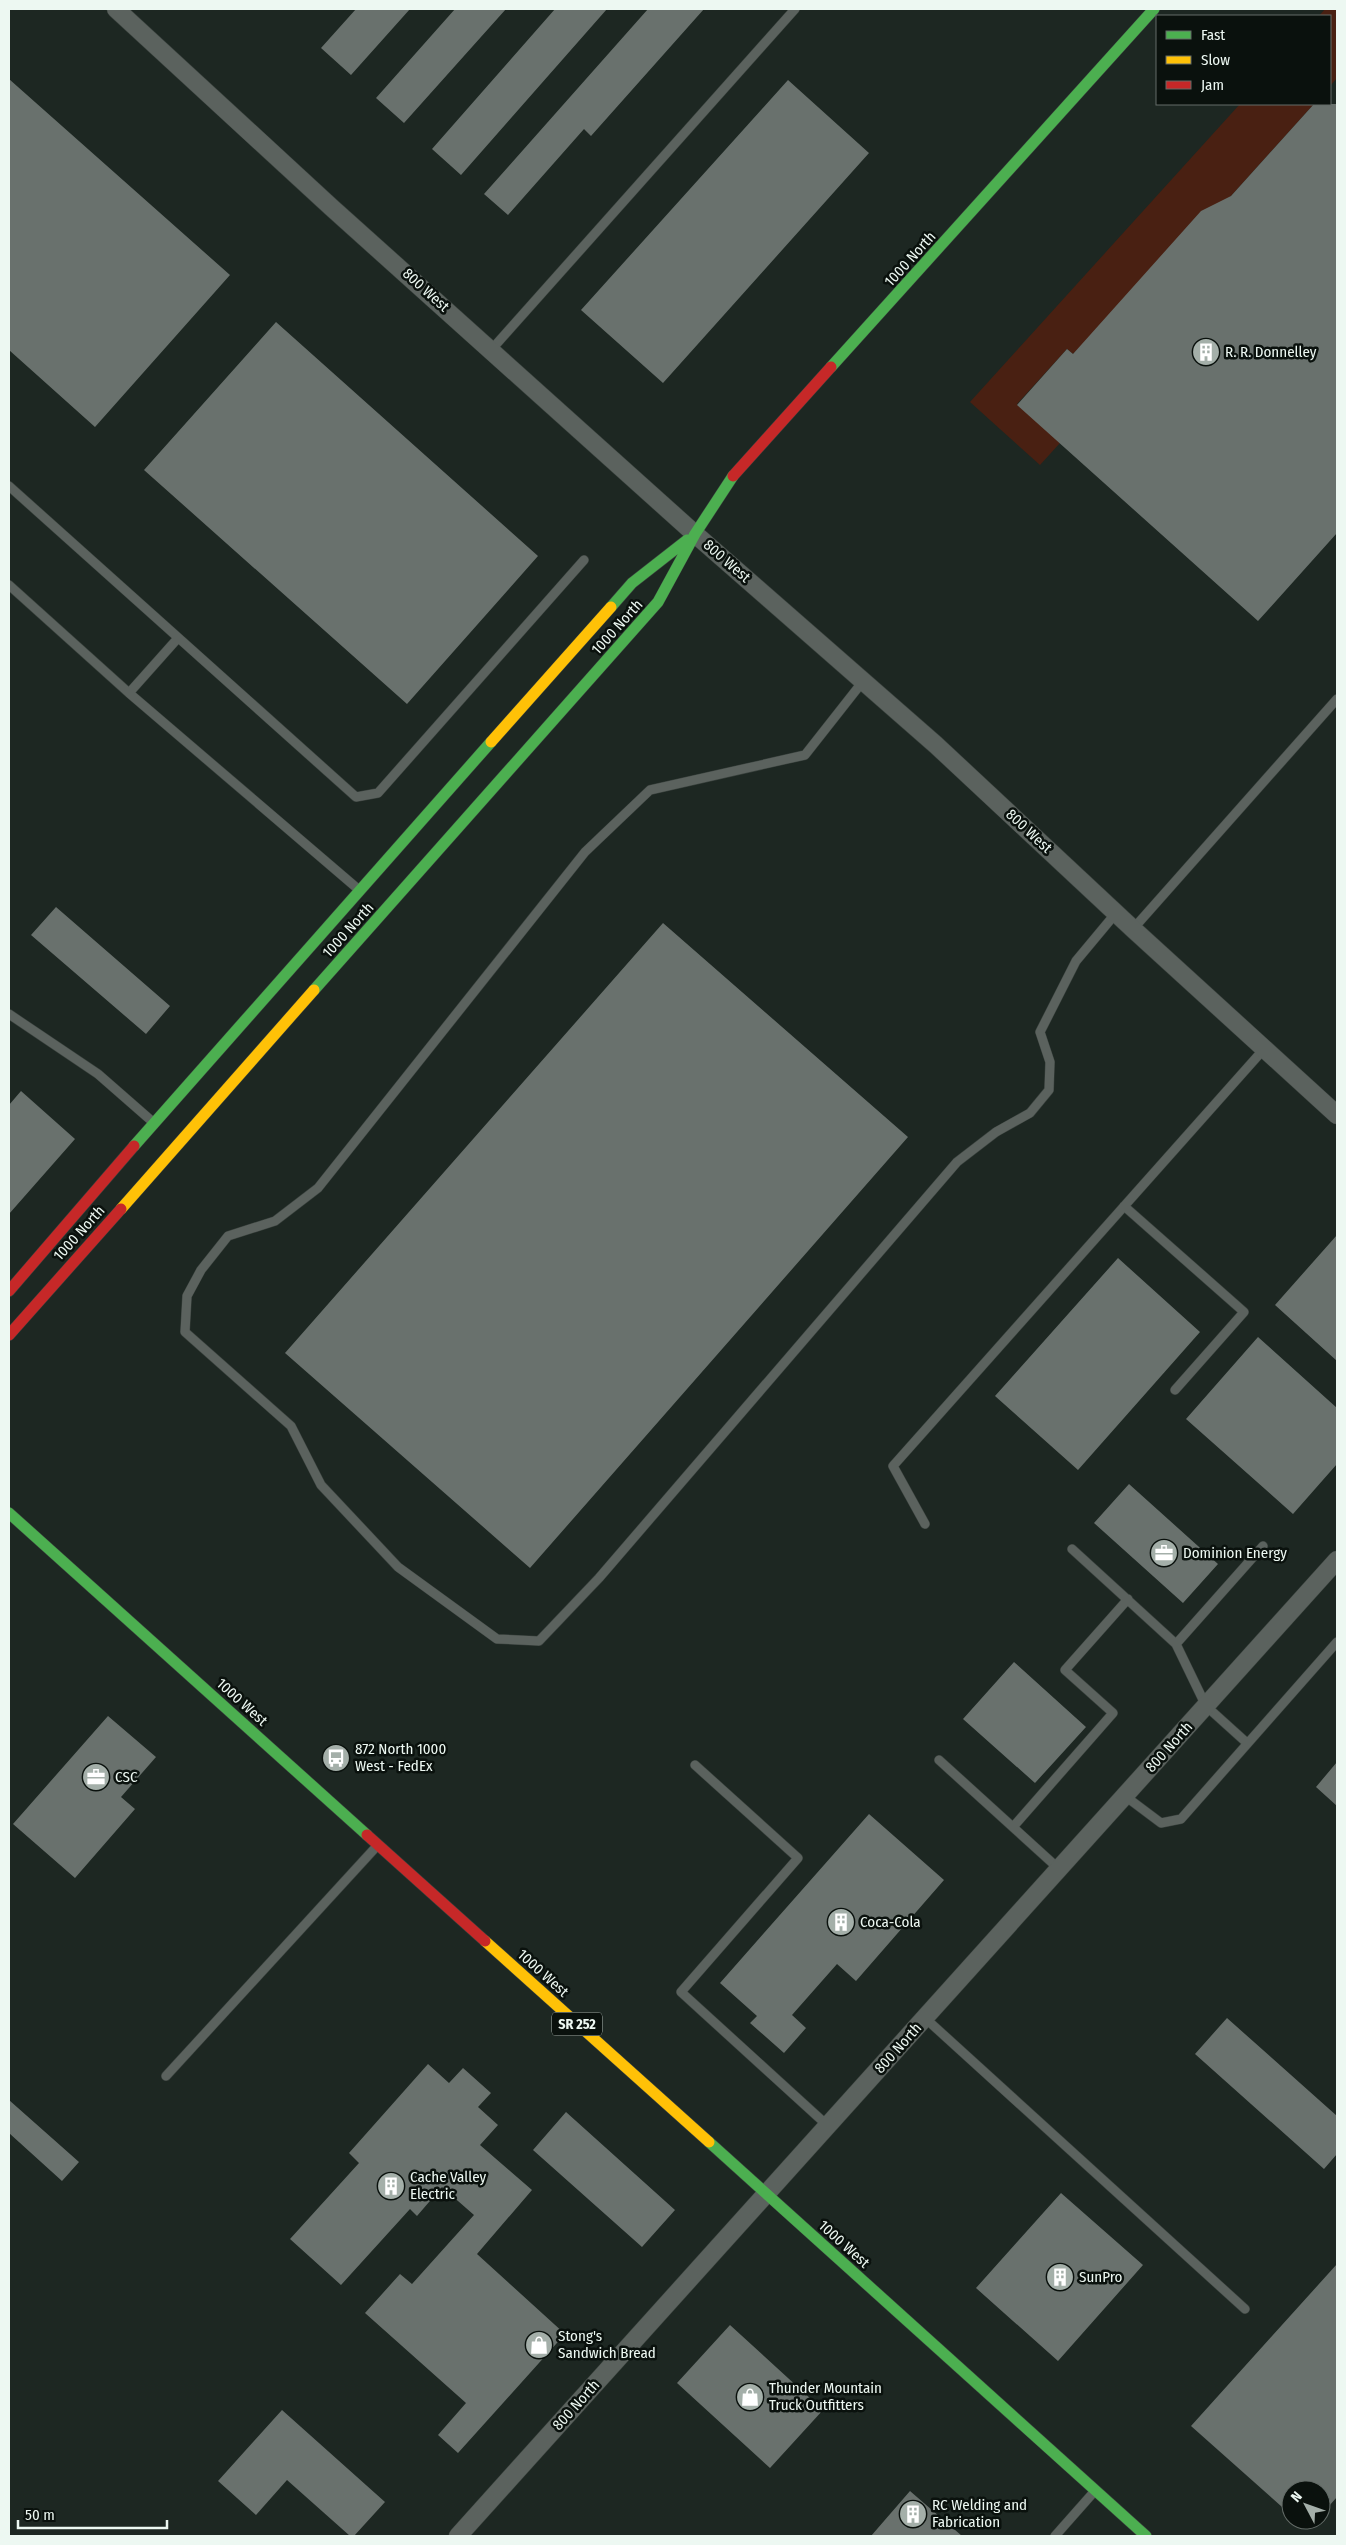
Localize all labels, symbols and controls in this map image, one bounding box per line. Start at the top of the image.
legend [1156,15,1331,105]
text: Fast [1201,26,1225,44]
text: Slow [1201,51,1230,69]
text: Jam [1201,76,1224,94]
street label: 1000 North [881,228,939,290]
street label: 800 West [399,264,453,316]
building icon: R. R. Donnelley [1191,337,1221,367]
place label: R. R. Donnelley [1225,343,1317,361]
street label: 800 West [700,536,754,586]
street label: 1000 North [588,596,646,658]
street label: 800 West [1002,805,1056,857]
street label: 1000 North [319,899,377,961]
street label: 1000 North [50,1202,108,1264]
office icon: Dominion Energy [1149,1538,1179,1568]
place label: Dominion Energy [1183,1544,1287,1562]
street label: 1000 West [213,1674,271,1730]
street label: 800 North [1142,1718,1196,1776]
place label: 872 North 1000 West - FedEx [355,1740,446,1775]
bus stop icon: 872 North 1000 West - FedEx [321,1743,351,1773]
office icon: CSC [81,1762,111,1792]
place label: CSC [115,1768,138,1786]
building icon: Coca-Cola [826,1907,856,1937]
place label: Coca-Cola [860,1913,921,1931]
street label: 1000 West [514,1945,572,2001]
road number: SR 252 [552,2012,602,2036]
street label: 800 North [871,2019,925,2077]
place label: Cache Valley Electric [410,2168,487,2203]
building icon: Cache Valley Electric [376,2171,406,2201]
street label: 1000 West [815,2216,873,2272]
building icon: SunPro [1045,2262,1075,2292]
place label: SunPro [1079,2268,1123,2286]
place label: Stong's Sandwich Bread [558,2327,656,2362]
shop icon: Stong's Sandwich Bread [524,2330,554,2360]
street label: 800 North [549,2376,603,2434]
place label: Thunder Mountain Truck Outfitters [769,2379,882,2414]
shop icon: Thunder Mountain Truck Outfitters [735,2382,765,2412]
north arrow [1281,2480,1331,2530]
text: N [1287,2488,1306,2506]
place label: RC Welding and Fabrication [932,2496,1027,2531]
scale bar [18,2498,166,2530]
building icon: RC Welding and Fabrication [898,2499,928,2529]
text: 50 m [25,2506,55,2524]

